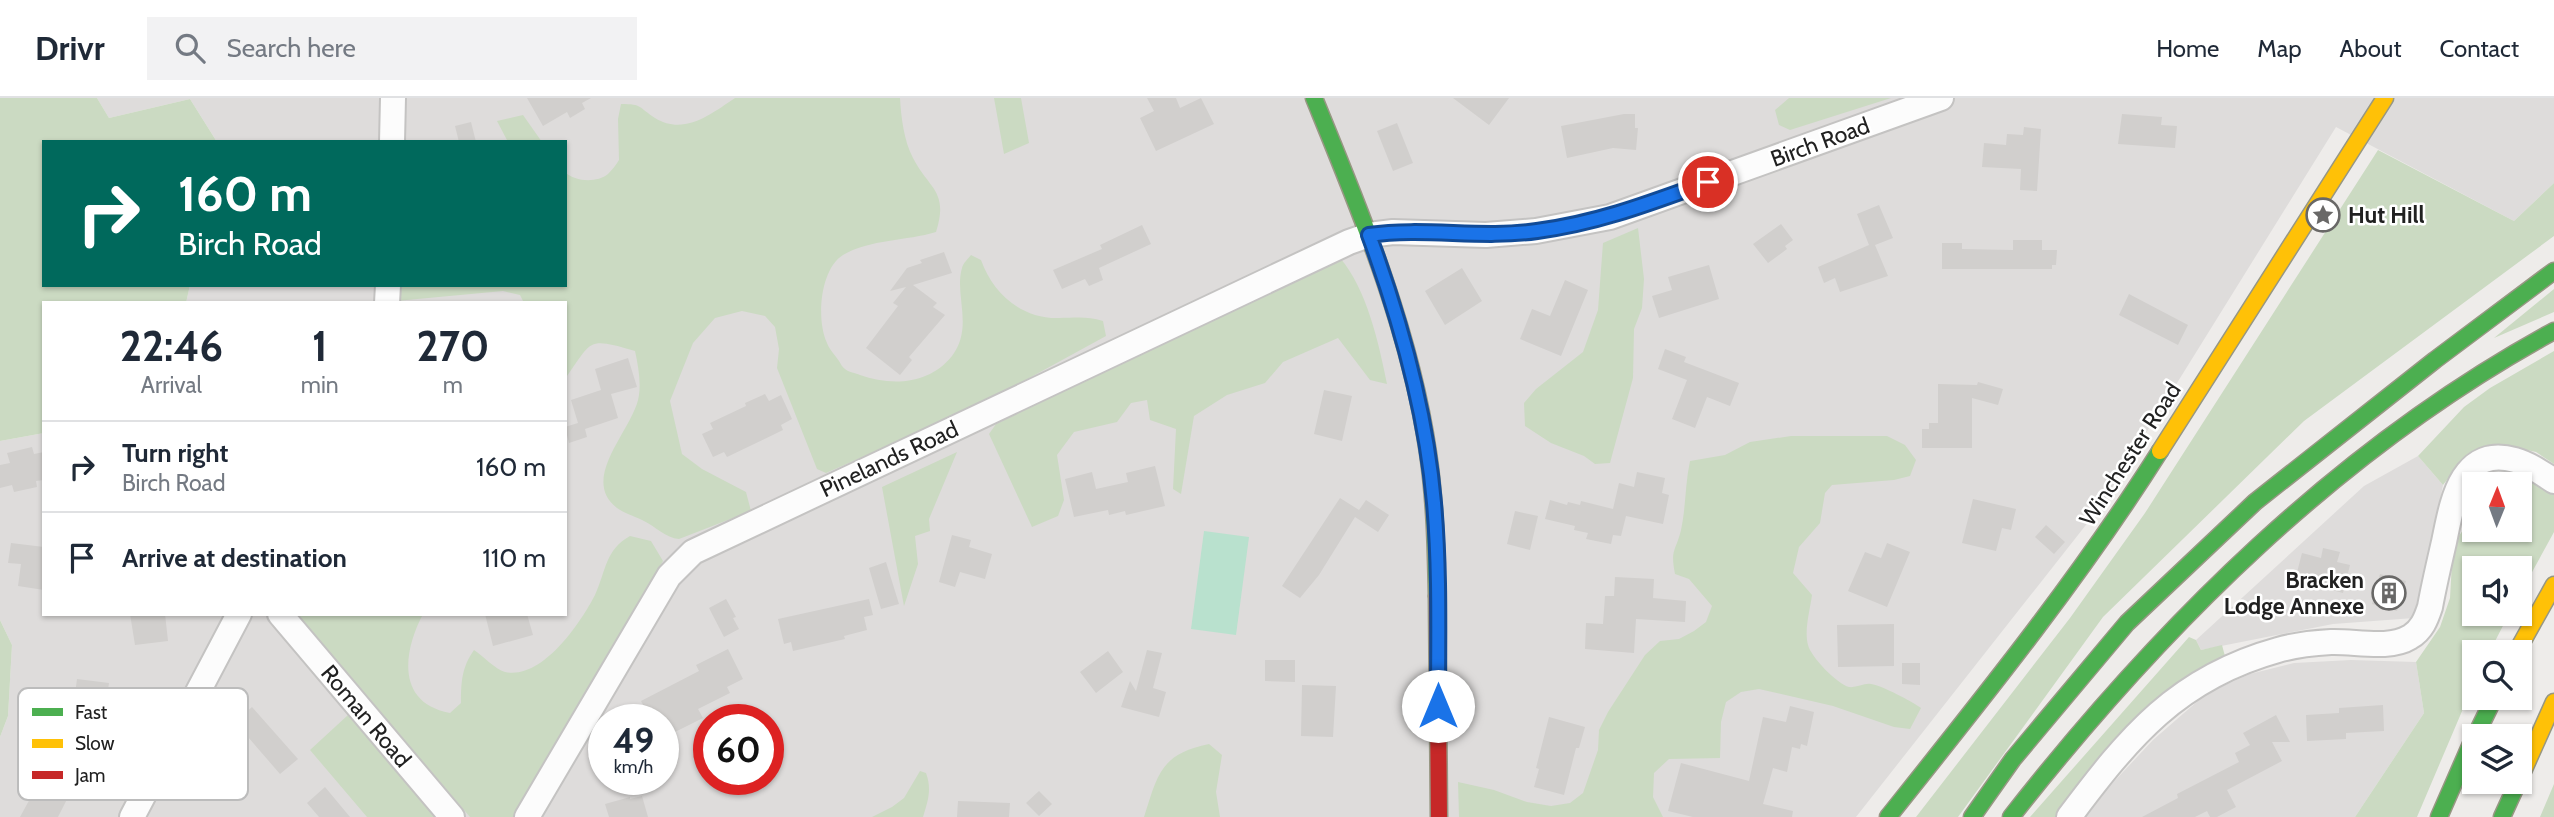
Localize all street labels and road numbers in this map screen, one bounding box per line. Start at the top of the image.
street label: Birch Road [1767,111,1873,173]
street label: Winchester Road [2073,377,2187,531]
street label: Pinelands Road [815,415,963,503]
street label: Roman Road [315,659,417,773]

